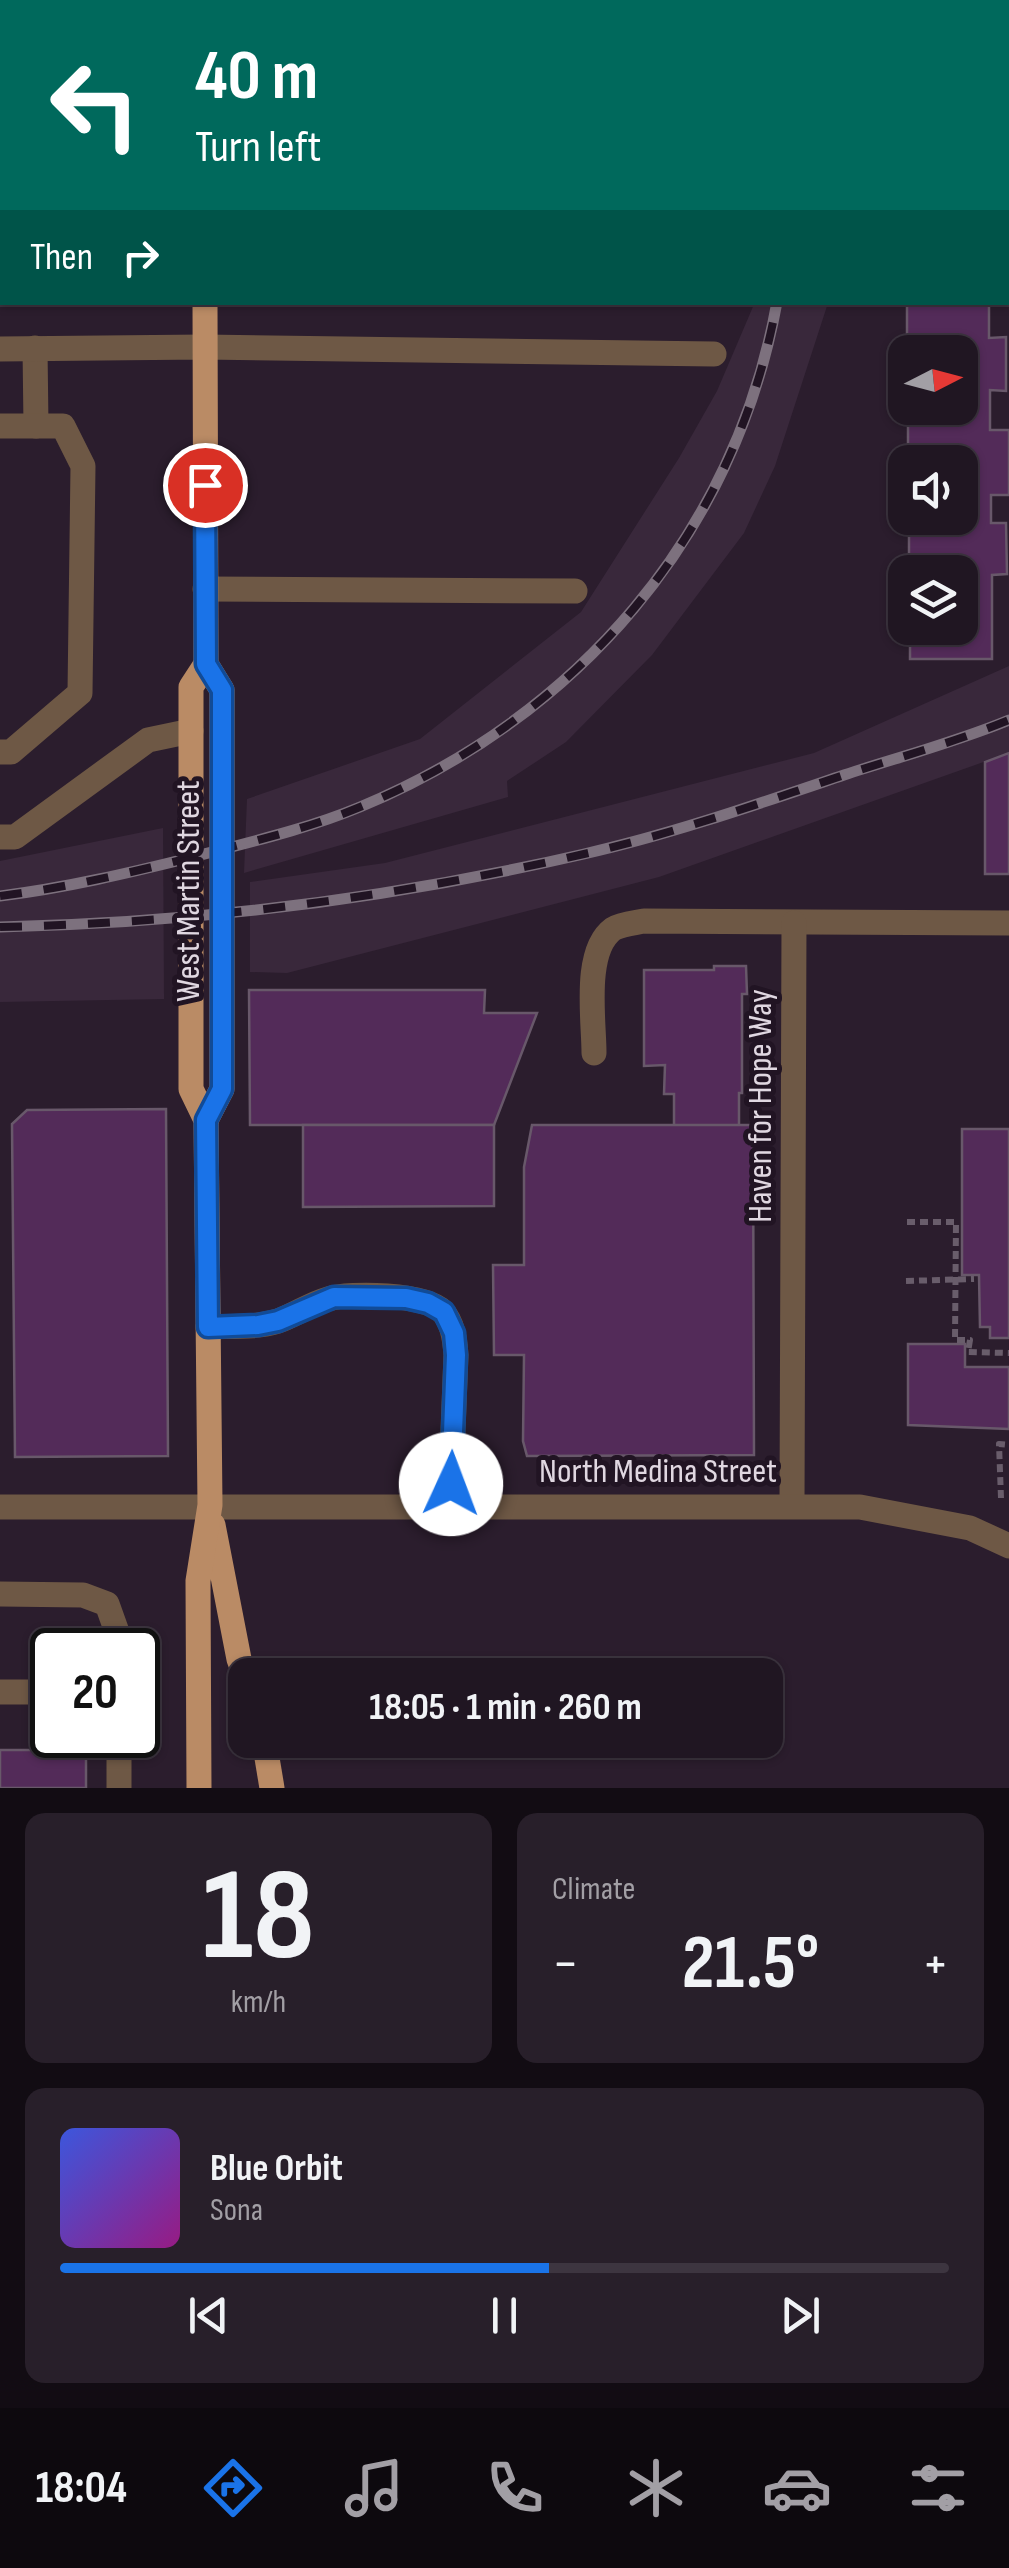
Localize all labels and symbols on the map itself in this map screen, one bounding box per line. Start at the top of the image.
north arrow [888,335,978,425]
pin [163,443,248,528]
street label: West Martin Street [167,780,210,1002]
street label: Haven for Hope Way [739,989,782,1223]
position arrow [399,1432,503,1536]
street label: North Medina Street [539,1450,777,1493]
speed limit sign: 20 [30,1628,160,1758]

